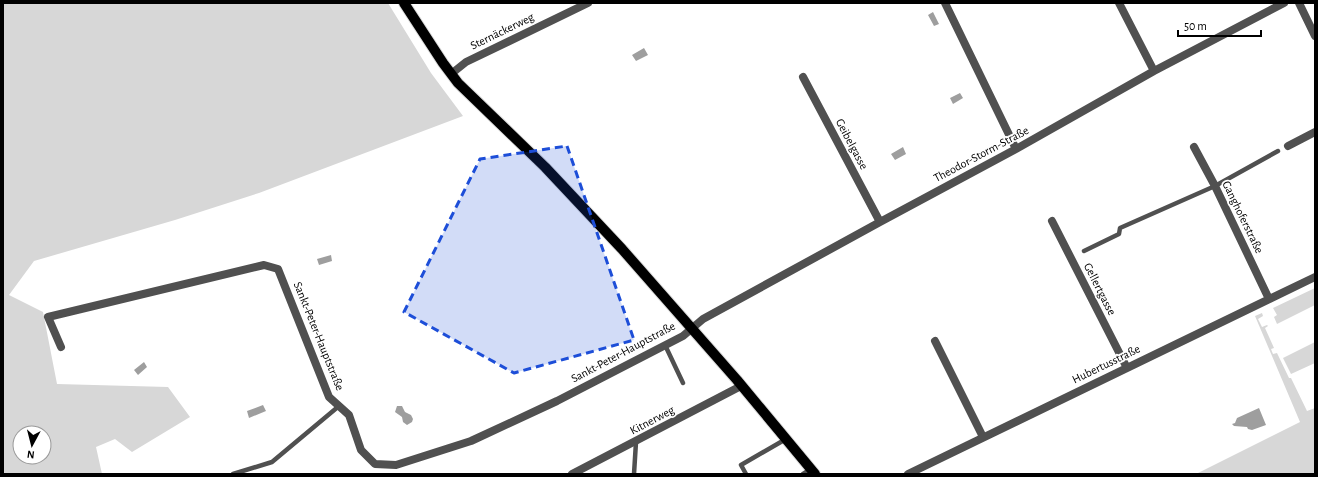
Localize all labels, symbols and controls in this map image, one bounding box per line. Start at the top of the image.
street label: Sternäckerweg [468,10,536,52]
scale bar [1178,12,1261,38]
text: 50 m [1184,20,1207,32]
street label: Geibelgasse [834,117,870,171]
street label: Theodor-Storm-Straße [931,124,1031,184]
street label: Ganghoferstraße [1220,179,1266,255]
street label: Gellertgasse [1082,261,1118,317]
street label: Sankt-Peter-Hauptstraße [292,280,346,392]
street label: Sankt-Peter-Hauptstraße [569,319,677,385]
street label: Hubertusstraße [1070,342,1142,386]
street label: Kitnerweg [628,403,676,437]
north arrow [12,425,52,465]
text: N [26,449,35,460]

